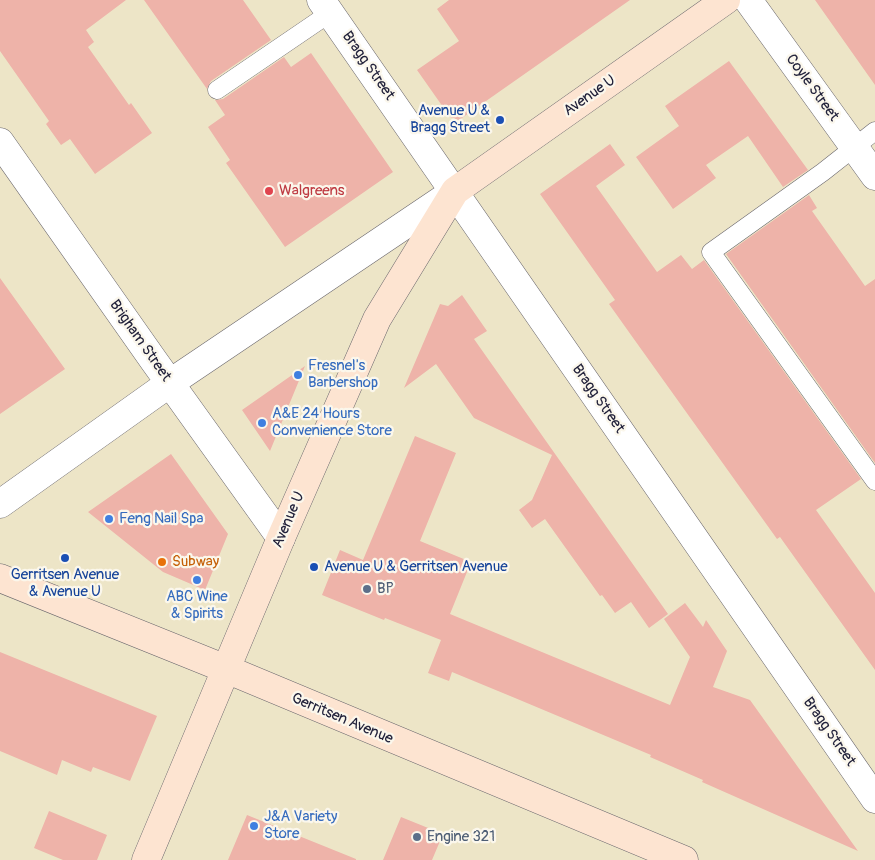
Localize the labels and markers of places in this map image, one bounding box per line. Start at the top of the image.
place label: Avenue U & Bragg Street [410,102,490,137]
marker: Avenue U & Bragg Street [494,114,506,126]
place label: Walgreens [279,182,344,200]
marker: Walgreens [263,185,275,197]
place label: Fresnel's Barbershop [308,357,378,392]
marker: Fresnel's Barbershop [292,369,304,381]
place label: A&E 24 Hours Convenience Store [272,405,392,440]
marker: A&E 24 Hours Convenience Store [256,417,268,429]
place label: Feng Nail Spa [119,510,203,528]
marker: Feng Nail Spa [103,513,115,525]
marker: Gerritsen Avenue & Avenue U [59,552,71,564]
place label: Subway [172,553,219,571]
marker: Subway [156,556,168,568]
place label: Avenue U & Gerritsen Avenue [324,558,508,576]
marker: Avenue U & Gerritsen Avenue [308,561,320,573]
place label: Gerritsen Avenue & Avenue U [11,566,119,601]
marker: ABC Wine & Spirits [191,574,203,586]
place label: BP [377,580,394,598]
marker: BP [361,583,373,595]
place label: ABC Wine & Spirits [166,588,228,623]
place label: J&A Variety Store [264,808,337,843]
marker: J&A Variety Store [248,820,260,832]
place label: Engine 321 [427,828,495,846]
marker: Engine 321 [411,831,423,843]

